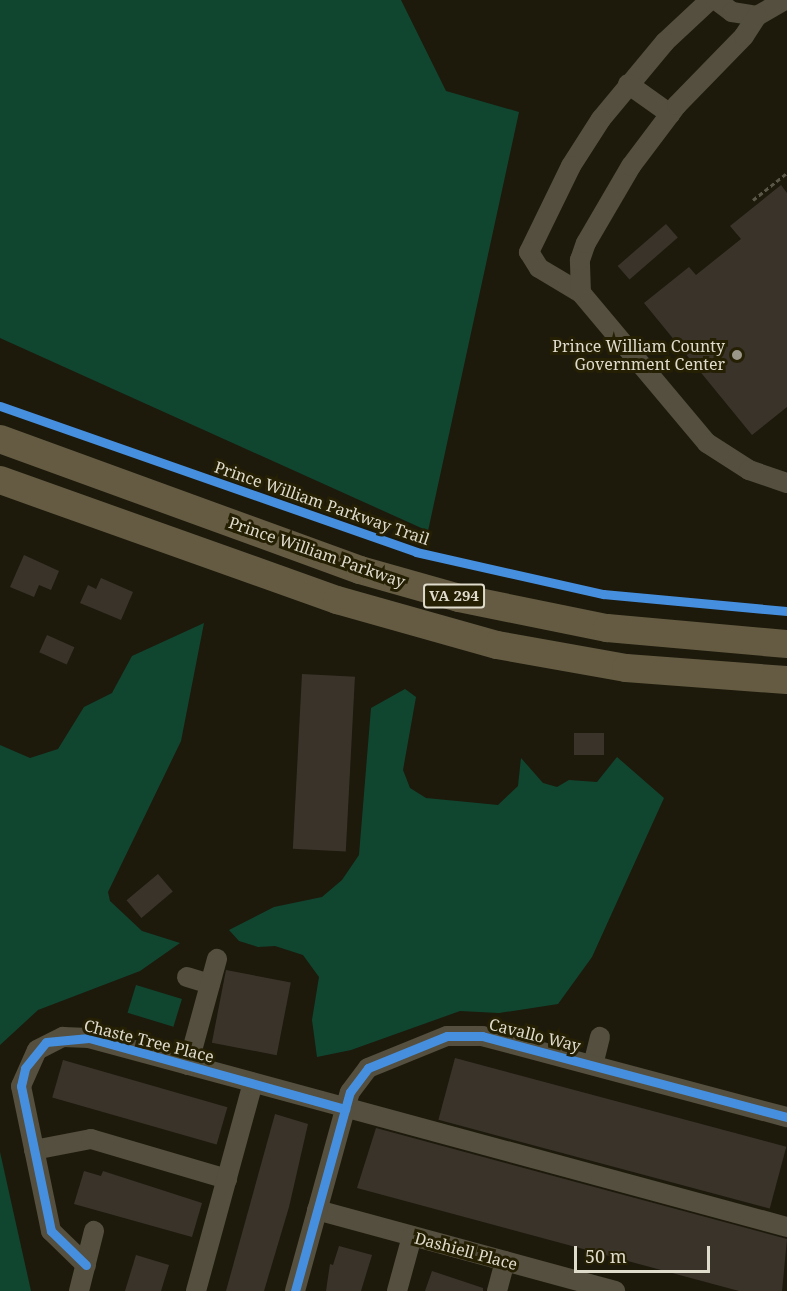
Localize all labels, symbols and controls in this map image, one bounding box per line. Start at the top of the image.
place label: Prince William County Government Center [552,336,725,374]
marker: Prince William County Government Center [730,348,744,362]
street label: Prince William Parkway Trail [212,457,432,549]
street label: Prince William Parkway [226,513,408,591]
road number: VA 294 [422,584,486,608]
street label: Cavallo Way [487,1014,583,1056]
street label: Chaste Tree Place [82,1016,216,1066]
street label: Dashiell Place [412,1228,520,1274]
scale bar [577,1234,714,1272]
text: 50 m [585,1244,627,1268]

